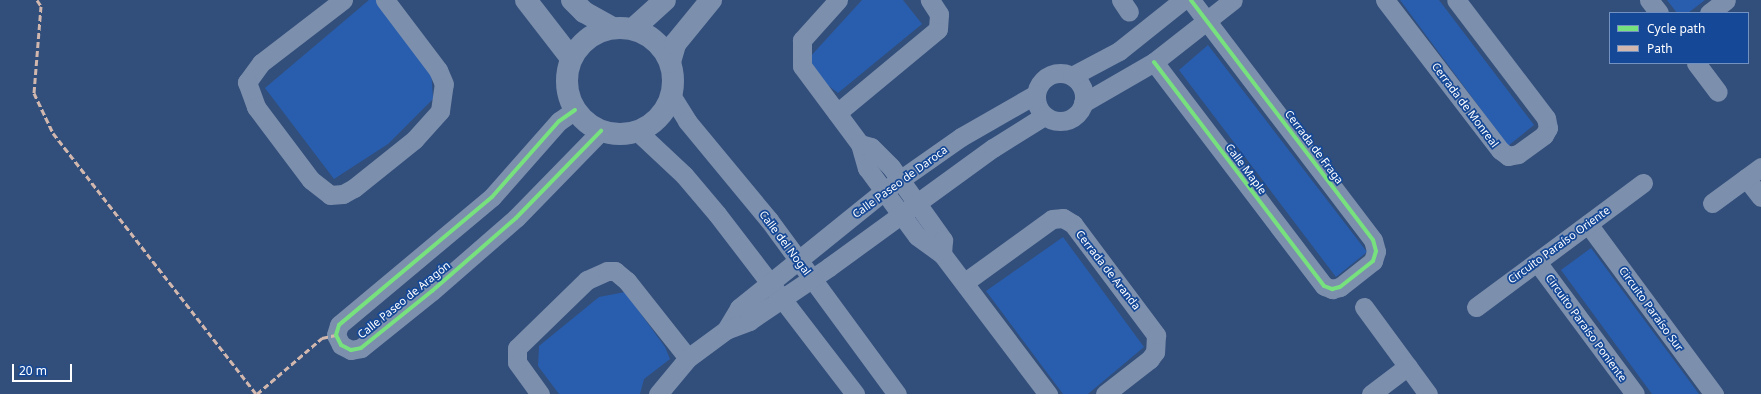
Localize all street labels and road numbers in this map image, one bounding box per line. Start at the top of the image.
street label: Cerrada de Monreal [1429,60,1501,150]
street label: Cerrada de Fraga [1282,108,1346,186]
street label: Calle Maple [1223,141,1269,197]
street label: Calle Paseo de Daroca [850,143,950,221]
street label: Circuito Paraíso Oriente [1506,204,1612,286]
street label: Calle del Nogal [756,208,814,278]
street label: Cerrada de Aranda [1073,228,1143,312]
street label: Calle Paseo de Aragón [355,259,453,341]
street label: Circuito Paraíso Sur [1616,264,1686,354]
street label: Circuito Paraíso Poniente [1543,272,1629,384]

